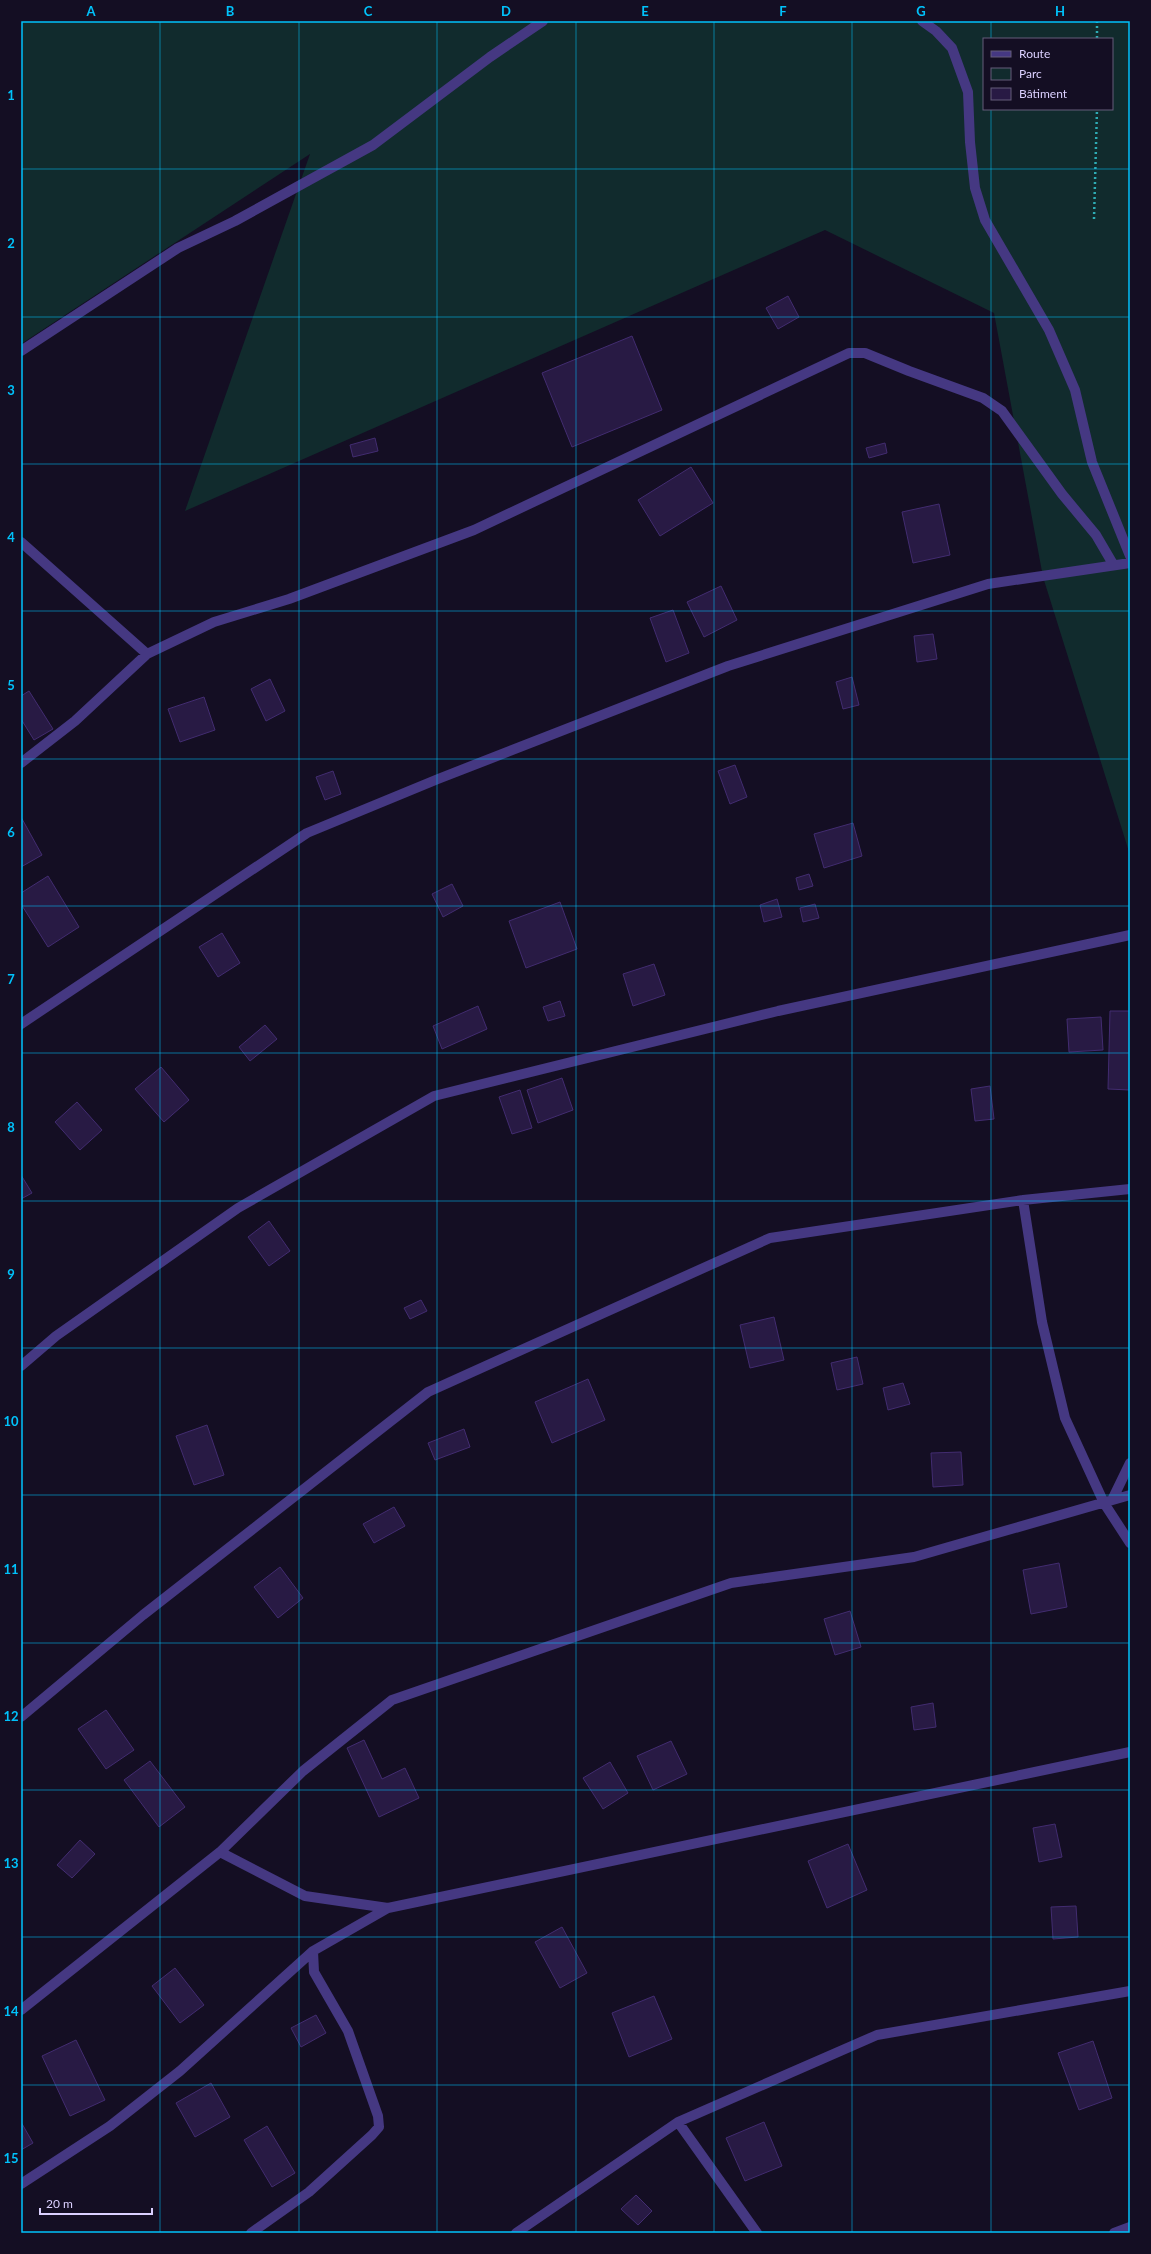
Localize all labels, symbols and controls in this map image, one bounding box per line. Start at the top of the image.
text: A [85,3,96,19]
text: B [226,3,235,19]
text: C [364,3,373,19]
text: D [501,3,511,19]
text: E [641,3,649,19]
text: F [779,3,787,19]
text: G [916,3,926,19]
text: H [1055,3,1065,19]
legend [983,38,1113,110]
text: Route [1019,46,1050,61]
text: Parc [1019,66,1042,81]
text: Bâtiment [1019,86,1068,101]
text: 1 [7,87,15,103]
text: 2 [7,235,15,251]
text: 3 [7,382,15,398]
text: 4 [7,529,15,545]
text: 5 [7,677,15,693]
text: 6 [7,824,15,840]
text: 7 [7,971,15,987]
text: 8 [7,1119,15,1135]
text: 9 [7,1266,15,1282]
text: 10 [3,1413,19,1429]
text: 11 [3,1561,19,1577]
text: 12 [3,1708,19,1724]
text: 13 [3,1855,19,1871]
text: 14 [3,2003,19,2019]
text: 15 [3,2150,19,2166]
scale bar [40,2190,152,2216]
text: 20 m [46,2196,73,2211]

